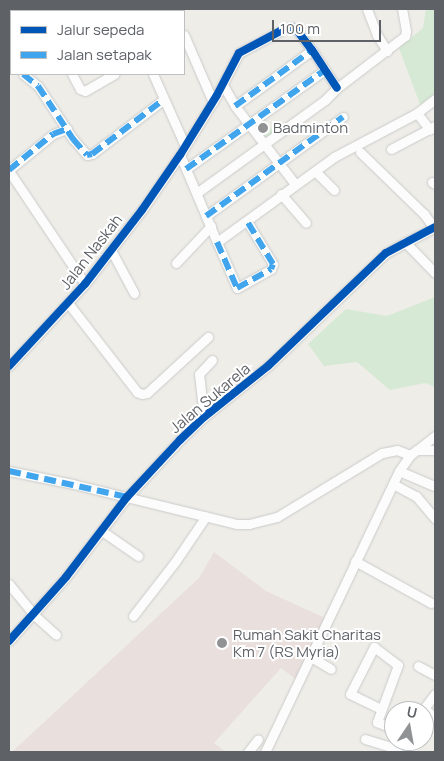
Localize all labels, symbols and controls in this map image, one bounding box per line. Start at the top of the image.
legend [10,10,185,75]
scale bar [274,10,383,42]
text: 100 m [280,18,320,39]
text: Jalur sepeda [57,19,144,40]
text: Jalan setapak [57,44,152,65]
place label: Badminton [273,119,348,137]
marker: Badminton [257,122,269,134]
street label: Jalan Naskah [56,211,126,293]
street label: Jalan Sukarela [166,359,254,437]
place label: Rumah Sakit Charitas Km 7 (RS Myria) [233,625,381,660]
marker: Rumah Sakit Charitas Km 7 (RS Myria) [215,636,229,650]
north arrow [384,701,434,751]
text: U [405,701,419,722]

